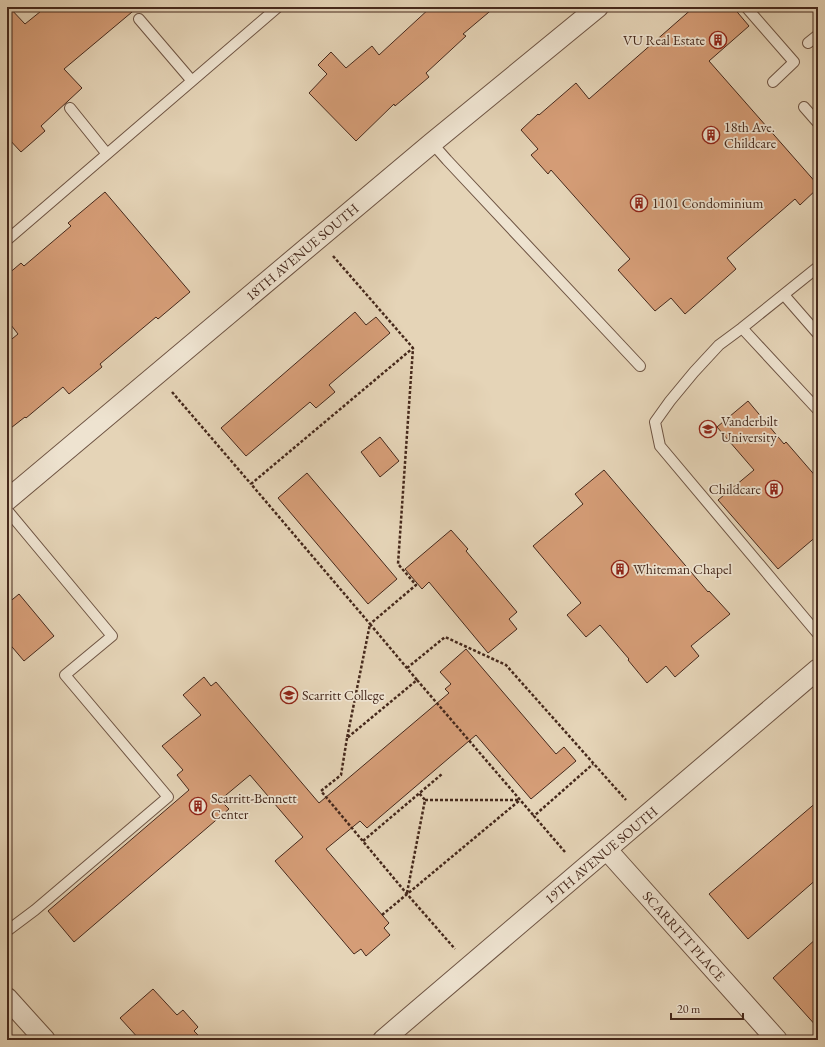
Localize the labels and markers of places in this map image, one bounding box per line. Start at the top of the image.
building icon: VU Real Estate [708,30,728,50]
place label: VU Real Estate [623,31,706,49]
place label: 18th Ave. Childcare [724,118,777,152]
building icon: 18th Ave. Childcare [701,125,721,145]
building icon: 1101 Condominium [629,193,649,213]
place label: 1101 Condominium [652,194,763,212]
place label: Vanderbilt University [721,412,778,446]
school or university icon: Vanderbilt University [698,419,718,439]
building icon: Childcare [764,479,784,499]
place label: Childcare [709,480,762,498]
building icon: Whiteman Chapel [610,559,630,579]
place label: Whiteman Chapel [633,560,732,578]
school or university icon: Scarritt College [279,685,299,705]
place label: Scarritt College [302,686,385,704]
place label: Scarritt-Bennett Center [211,789,297,823]
building icon: Scarritt-Bennett Center [188,796,208,816]

